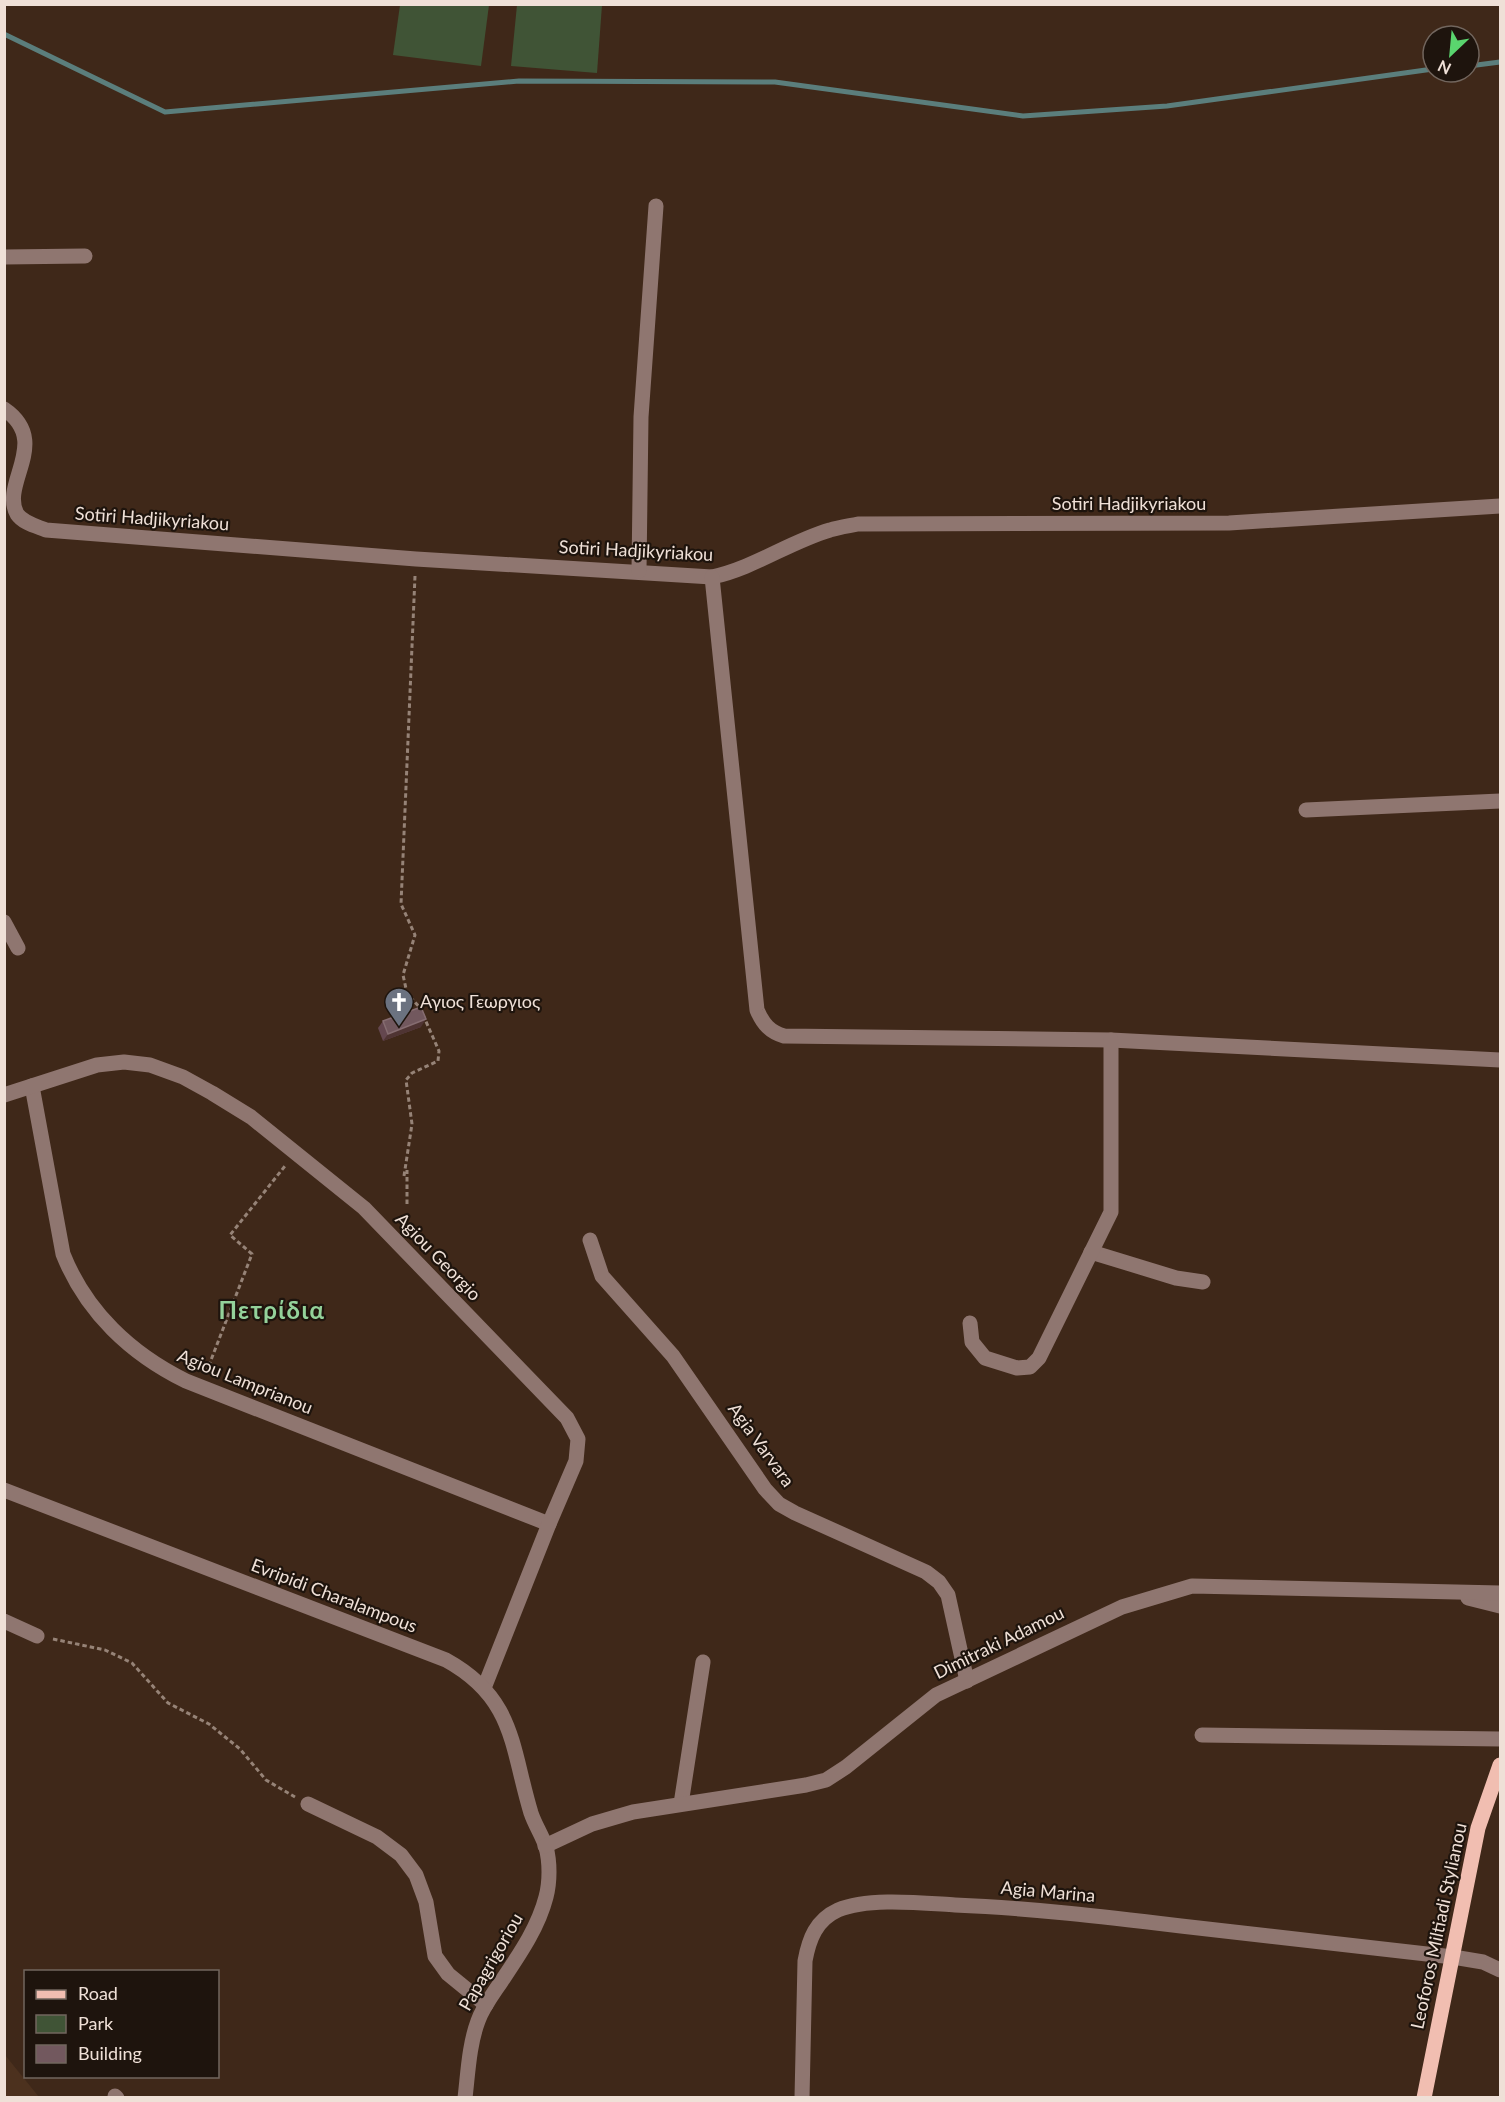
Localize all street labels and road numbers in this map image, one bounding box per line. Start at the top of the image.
street label: Sotiri Hadjikyriakou [1052,492,1206,514]
street label: Sotiri Hadjikyriakou [74,502,230,534]
street label: Sotiri Hadjikyriakou [558,535,714,565]
street label: Agiou Georgio [391,1208,486,1305]
street label: Agiou Lamprianou [175,1344,316,1418]
street label: Agia Varvara [724,1398,800,1491]
street label: Evripidi Charalampous [248,1553,421,1637]
street label: Dimitraki Adamou [930,1601,1067,1683]
street label: Leoforos Miltiadi Stylianou [1405,1821,1471,2031]
street label: Agia Marina [1000,1876,1096,1906]
street label: Papagrigoriou [453,1909,527,2014]

